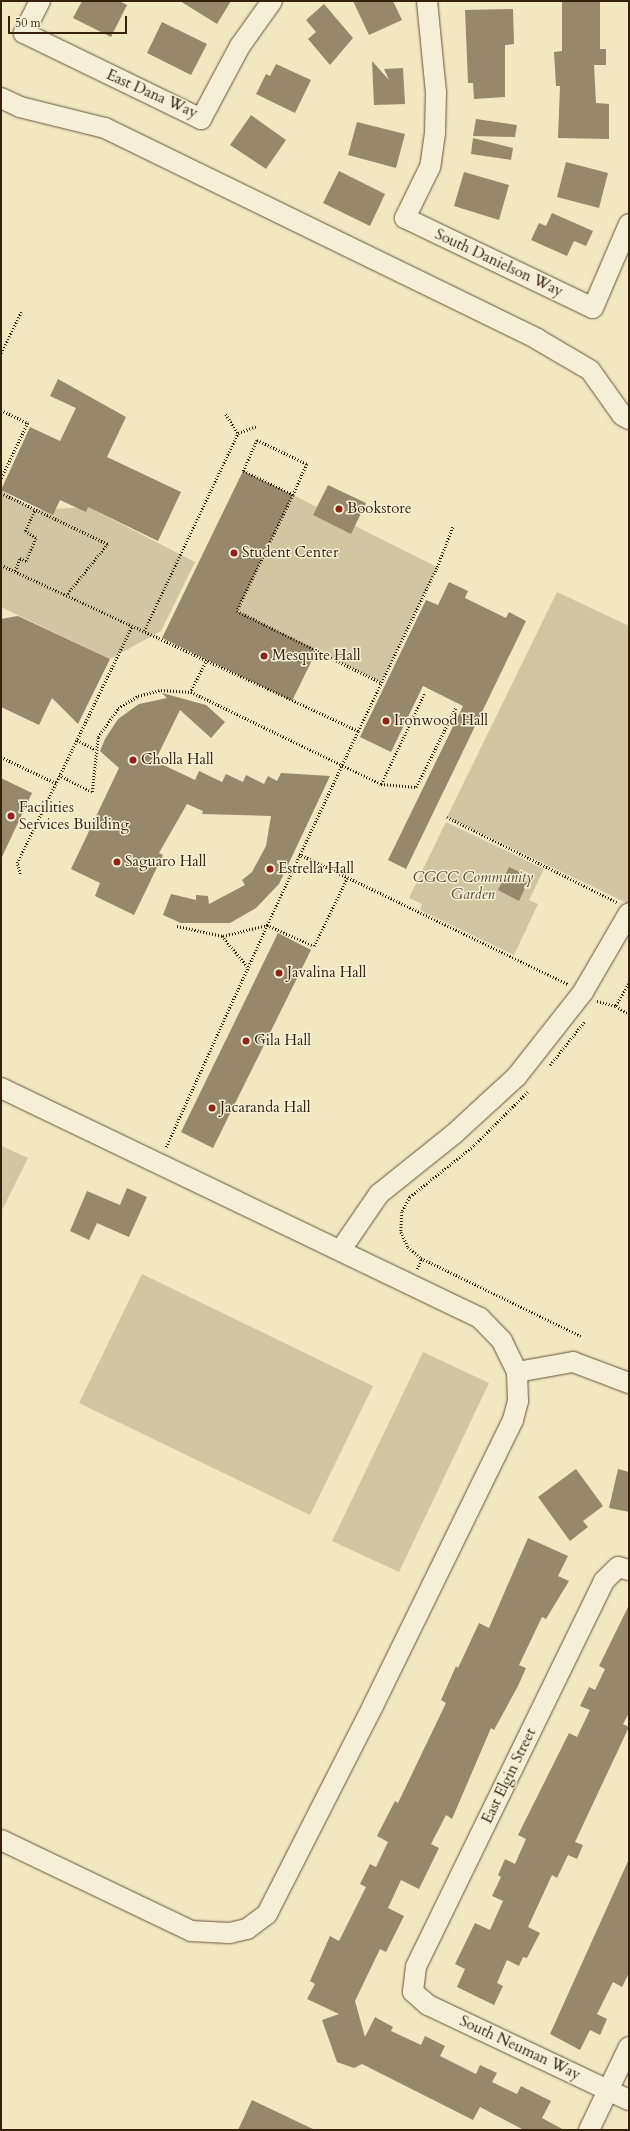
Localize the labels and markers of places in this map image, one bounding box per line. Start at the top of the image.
place label: Bookstore [347,500,412,518]
marker: Bookstore [334,504,344,514]
place label: Student Center [242,544,338,562]
marker: Student Center [229,548,239,558]
place label: Mesquite Hall [272,647,361,665]
marker: Mesquite Hall [259,651,269,661]
place label: Ironwood Hall [394,712,488,730]
marker: Ironwood Hall [381,716,391,726]
place label: Cholla Hall [141,751,214,769]
marker: Cholla Hall [128,755,138,765]
place label: Facilities Services Building [19,798,129,833]
marker: Facilities Services Building [6,811,16,821]
place label: Saguaro Hall [125,853,206,871]
marker: Saguaro Hall [112,857,122,867]
place label: Estrella Hall [278,860,354,878]
marker: Estrella Hall [265,864,275,874]
place label: Javalina Hall [287,964,366,982]
marker: Javalina Hall [274,968,284,978]
place label: Gila Hall [254,1032,311,1050]
marker: Gila Hall [241,1036,251,1046]
place label: Jacaranda Hall [220,1099,311,1117]
marker: Jacaranda Hall [207,1103,217,1113]

